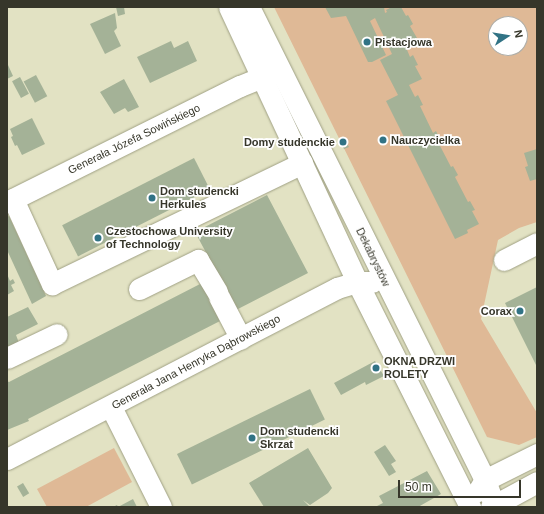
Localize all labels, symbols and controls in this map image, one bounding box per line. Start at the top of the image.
north arrow [488,16,528,56]
text: N [512,29,525,39]
place label: Pistacjowa [375,35,432,49]
marker: Pistacjowa [362,37,372,47]
street label: Generała Józefa Sowińskiego [66,101,202,177]
place label: Nauczycielka [391,133,460,147]
place label: Domy studenckie [244,135,335,149]
marker: Nauczycielka [378,135,388,145]
marker: Domy studenckie [338,137,348,147]
place label: Dom studencki Herkules [160,185,239,211]
marker: Dom studencki Herkules [147,193,157,203]
place label: Czestochowa University of Technology [106,225,233,251]
street label: Dekabrystów [353,226,393,288]
marker: Czestochowa University of Technology [93,233,103,243]
place label: Corax [481,304,512,318]
marker: Corax [515,306,525,316]
street label: Generała Jana Henryka Dąbrowskiego [109,312,283,412]
place label: OKNA DRZWI ROLETY [384,355,455,381]
marker: OKNA DRZWI ROLETY [371,363,381,373]
place label: Dom studencki Skrzat [260,425,339,451]
marker: Dom studencki Skrzat [247,433,257,443]
scale bar [400,472,523,498]
text: 50 m [405,480,432,494]

